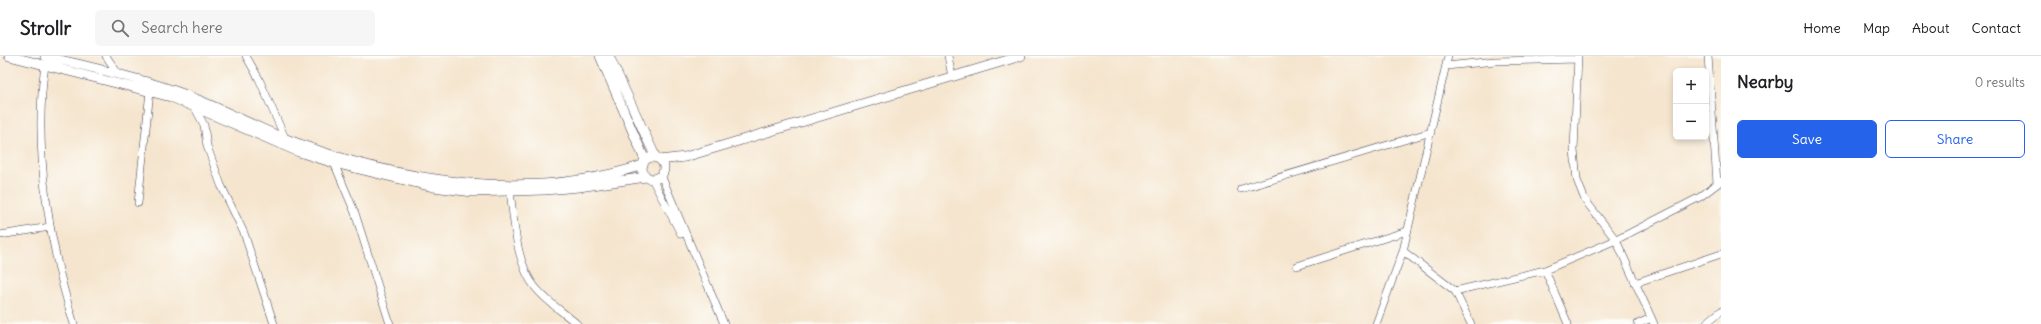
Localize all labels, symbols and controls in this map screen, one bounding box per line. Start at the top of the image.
search box [95,10,375,46]
text: Strollr [20,16,71,40]
icon: search [109,17,131,39]
text: Search here [141,18,223,37]
text: Home [1803,19,1841,37]
text: Map [1863,19,1890,37]
text: About [1912,19,1950,37]
text: Contact [1972,19,2021,37]
map controls [1673,68,1709,140]
button: + [1673,68,1709,104]
text: Nearby [1737,71,1793,93]
text: 0 results [1975,74,2025,91]
button: − [1673,104,1709,140]
button: Save [1737,120,1877,158]
button: Share [1885,120,2025,158]

